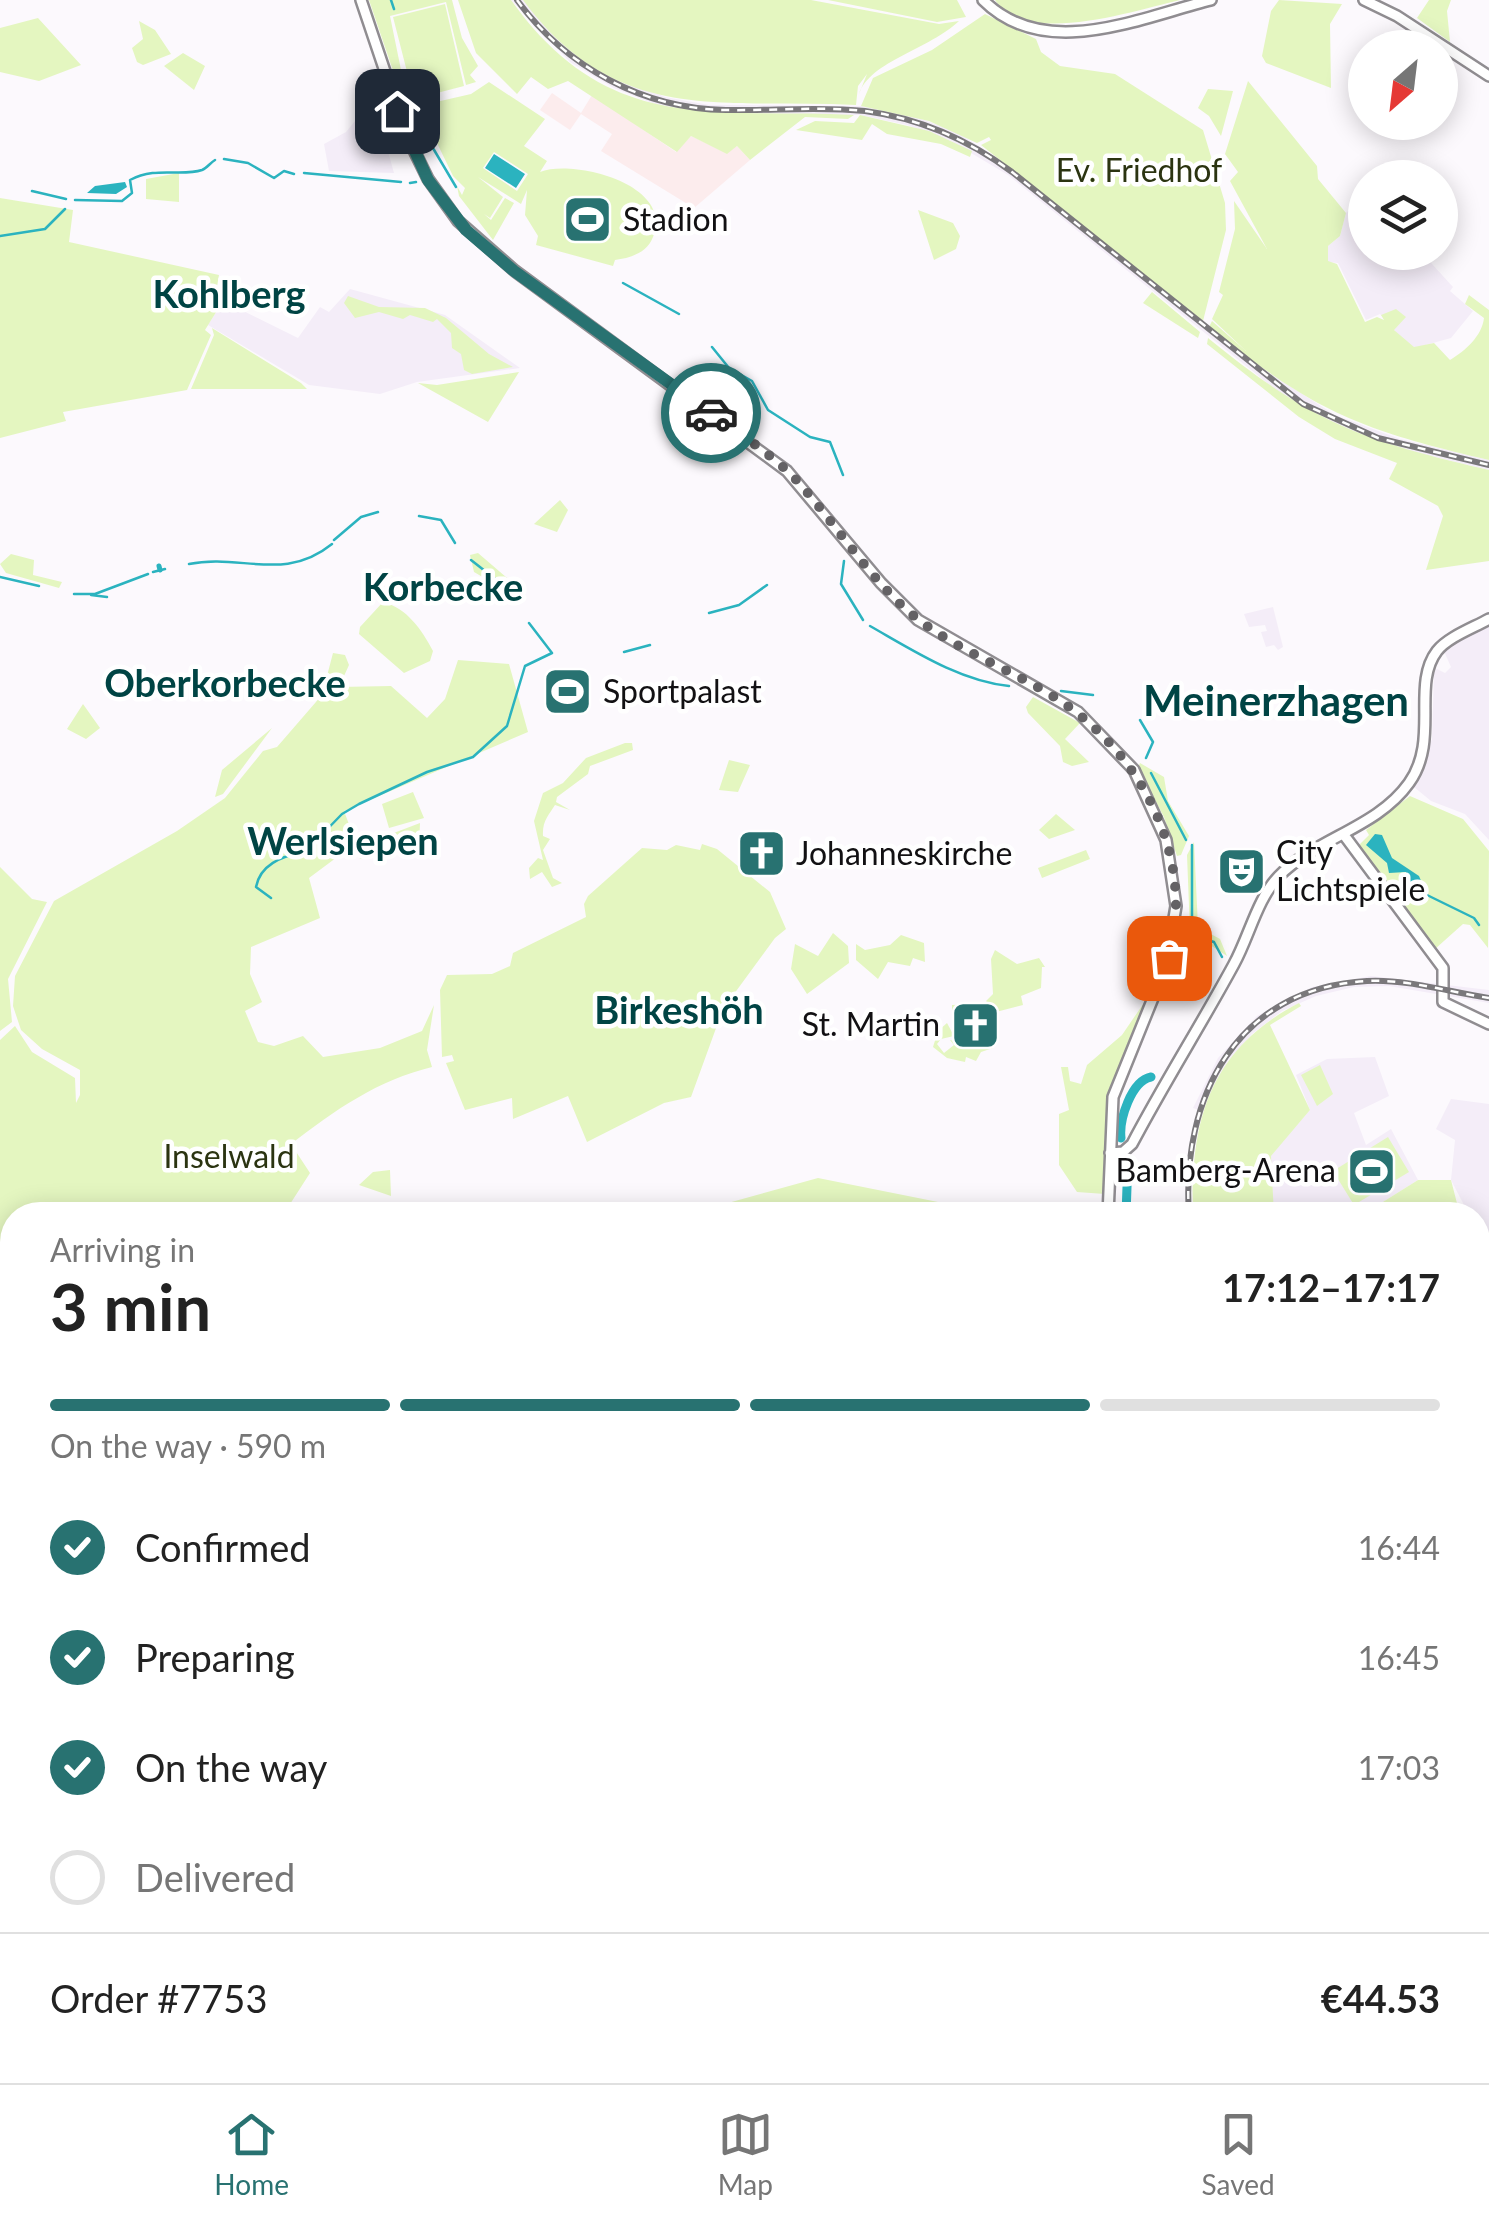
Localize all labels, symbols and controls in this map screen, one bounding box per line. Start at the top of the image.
north arrow [1348,30,1458,140]
map controls [1348,30,1458,270]
pin [355,69,440,154]
icon: home [370,84,425,139]
park label: Ev. Friedhof [1056,150,1222,189]
button: layers [1348,160,1458,270]
sports icon: Stadion [562,194,614,246]
place label: Stadion [623,199,729,238]
district label: Kohlberg [152,270,306,316]
courier [661,363,761,463]
icon: car [684,386,739,441]
district label: Korbecke [363,563,523,609]
district label: Oberkorbecke [104,659,346,705]
sports icon: Sportpalast [542,666,594,718]
place label: Sportpalast [603,671,762,710]
district label: Meinerzhagen [1143,675,1409,725]
district label: Werlsiepen [247,817,439,863]
church icon: Johanneskirche [735,828,787,880]
place label: City Lichtspiele [1276,832,1425,908]
place label: Johanneskirche [796,833,1012,872]
theatre icon: City Lichtspiele [1215,845,1267,897]
pin [1127,916,1212,1001]
icon: bag [1142,931,1197,986]
district label: Birkeshöh [594,986,764,1032]
church icon: St. Martin [949,999,1001,1051]
place label: St. Martin [802,1004,940,1043]
park label: Inselwald [163,1136,295,1175]
sports icon: Bamberg-Arena [1345,1145,1397,1197]
place label: Bamberg-Arena [1115,1150,1336,1189]
text: Arriving in [50,1230,195,1269]
text: 17:12–17:17 [1222,1264,1440,1310]
text: 3 min [50,1267,211,1345]
text: On the way · 590 m [50,1426,326,1465]
icon: check [50,1520,105,1575]
text: Confirmed [135,1524,311,1570]
text: 16:44 [1358,1528,1440,1567]
icon: check [50,1630,105,1685]
text: Preparing [135,1634,295,1680]
text: 16:45 [1358,1638,1440,1677]
icon: check [50,1740,105,1795]
text: On the way [135,1744,327,1790]
text: 17:03 [1358,1748,1440,1787]
text: Delivered [135,1854,295,1900]
text: Order #7753 [50,1975,267,2021]
text: €44.53 [1321,1975,1440,2021]
tab: Home [214,2107,289,2201]
tab: Map [718,2107,773,2201]
tab: Saved [1202,2107,1275,2201]

